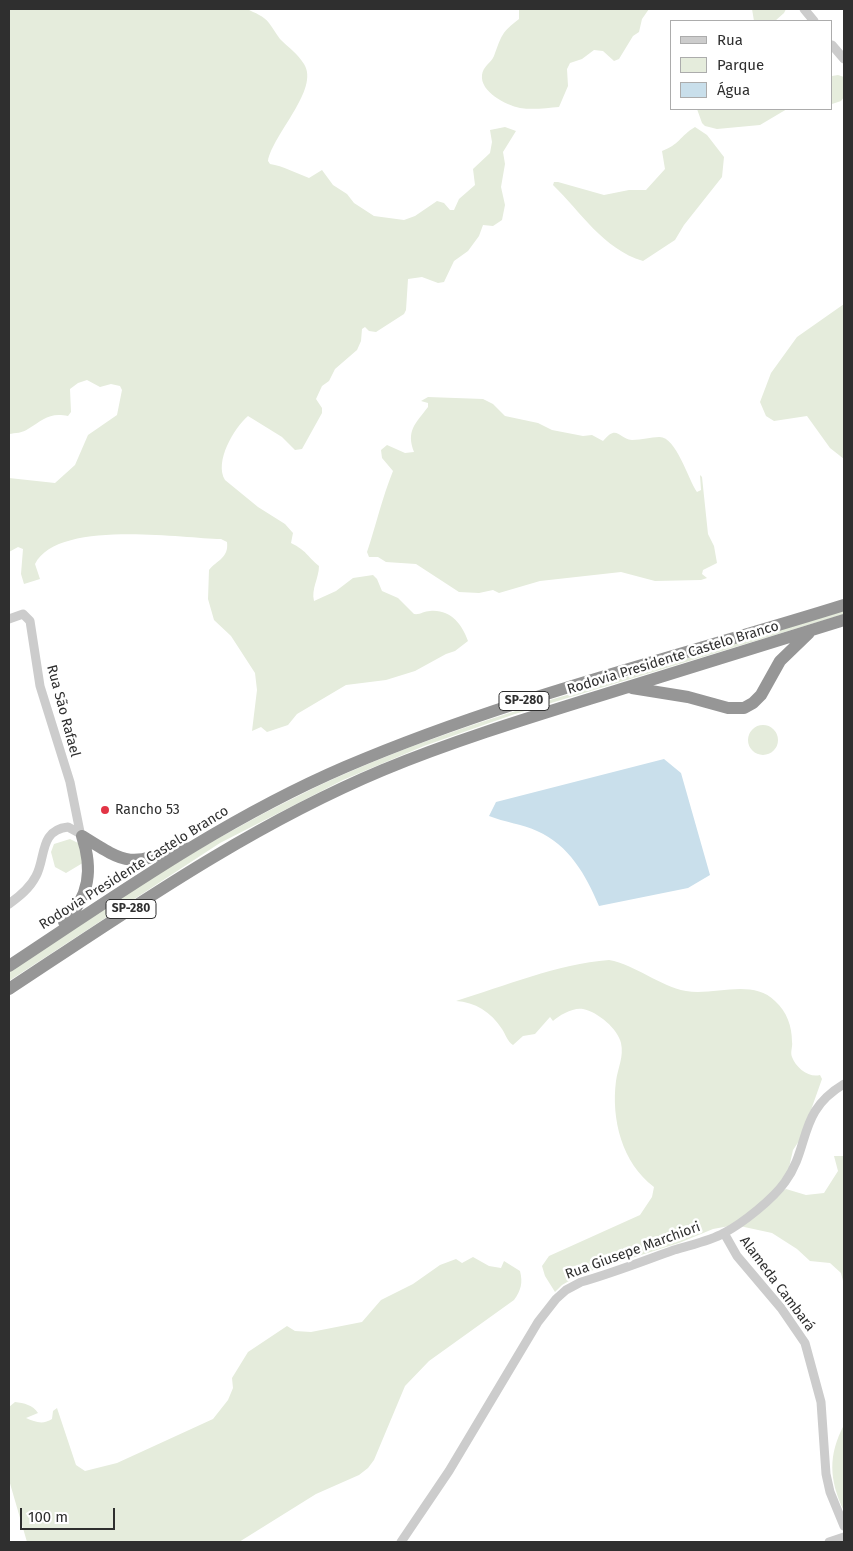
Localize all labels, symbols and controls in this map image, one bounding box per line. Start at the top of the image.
legend [670,20,833,110]
text: Rua [717,31,743,49]
text: Parque [717,56,764,74]
text: Água [717,81,750,99]
street label: Rodovia Presidente Castelo Branco [565,618,781,698]
street label: Rua São Rafael [43,663,83,759]
road number: SP-280 [499,691,549,710]
street label: Rodovia Presidente Castelo Branco [36,802,232,934]
place label: Rancho 53 [115,802,180,818]
marker: Rancho 53 [99,804,111,816]
road number: SP-280 [106,900,156,919]
street label: Rua Giusepe Marchiori [563,1219,703,1283]
street label: Alameda Cambará [736,1233,818,1335]
scale bar [22,1498,118,1530]
text: 100 m [28,1508,68,1526]

